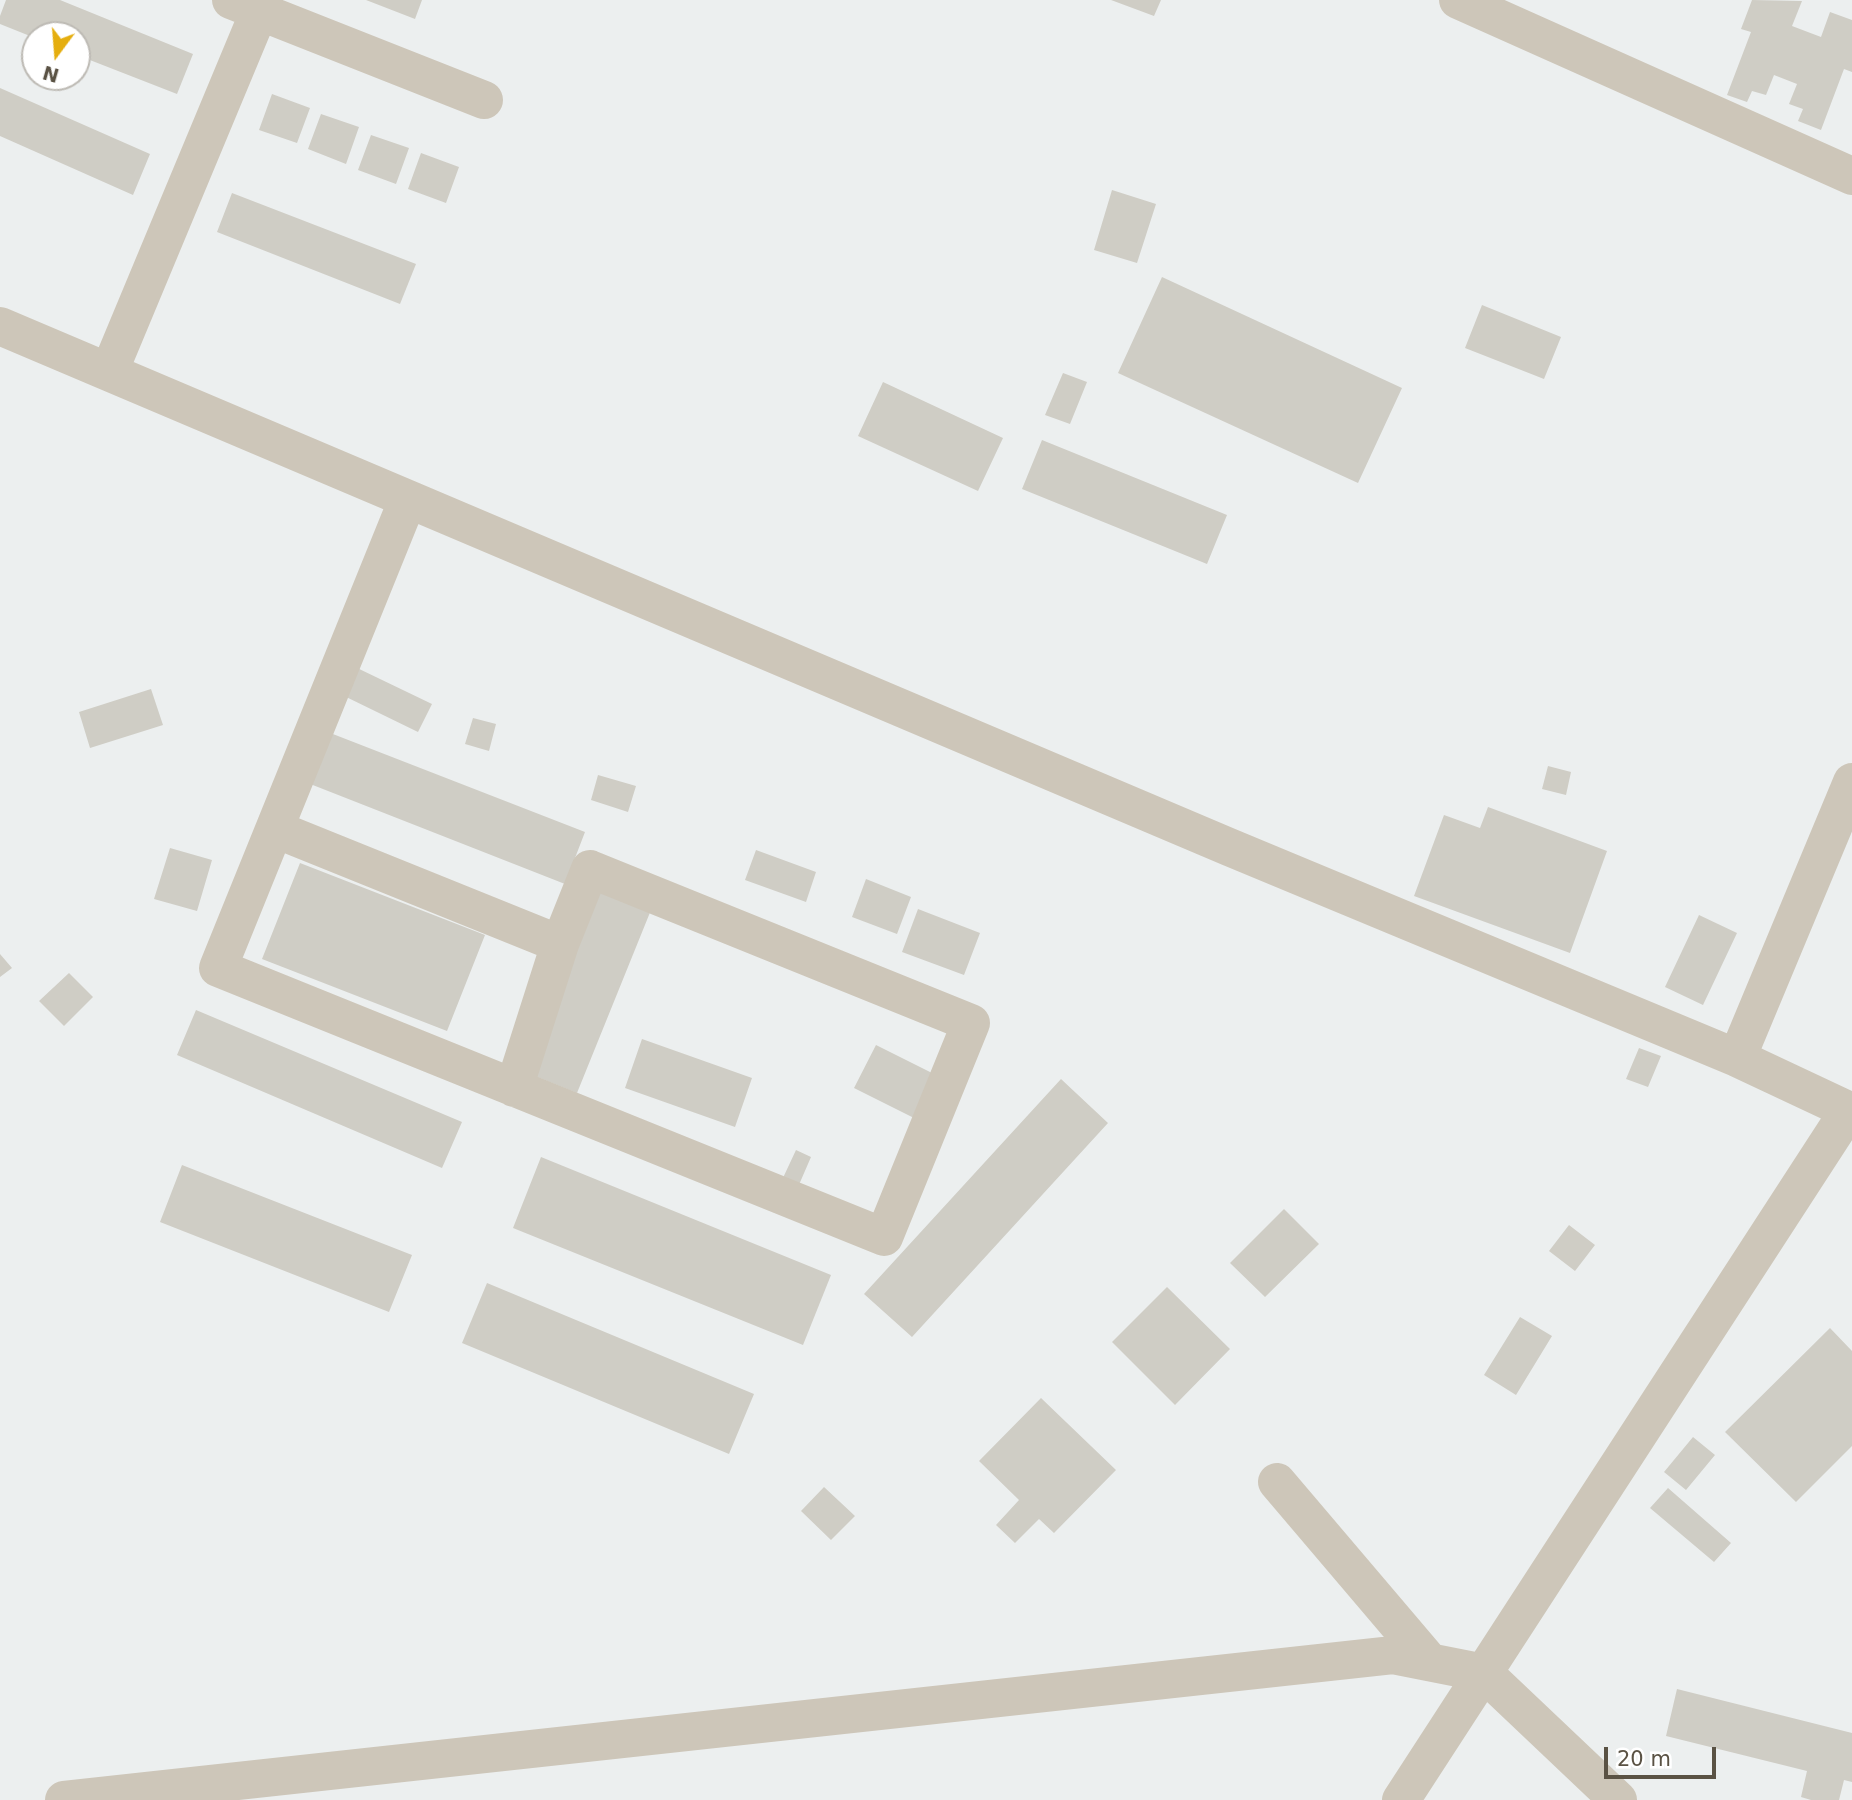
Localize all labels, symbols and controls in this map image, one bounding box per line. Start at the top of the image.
north arrow [21,21,91,91]
text: N [40,61,61,87]
scale bar [1607,1734,1719,1778]
text: 20 m [1617,1747,1671,1771]

